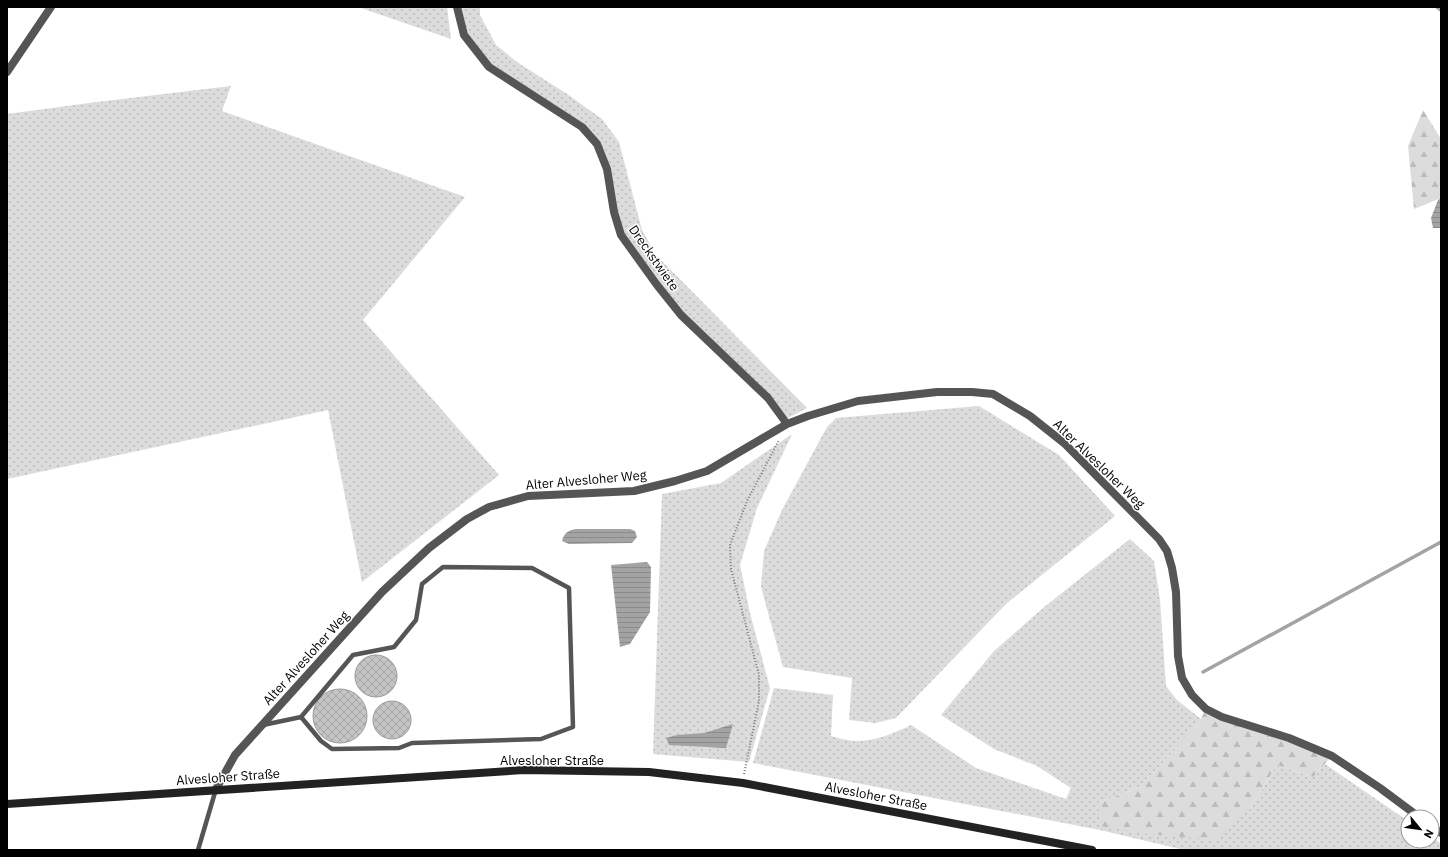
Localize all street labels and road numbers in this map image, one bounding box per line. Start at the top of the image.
street label: Dreckstwiete [625,222,683,294]
street label: Alter Alvesloher Weg [1049,416,1149,512]
street label: Alter Alvesloher Weg [525,466,647,494]
street label: Alter Alvesloher Weg [259,607,353,709]
street label: Alvesloher Straße [500,752,604,769]
street label: Alvesloher Straße [176,765,280,789]
street label: Alvesloher Straße [823,778,929,814]

